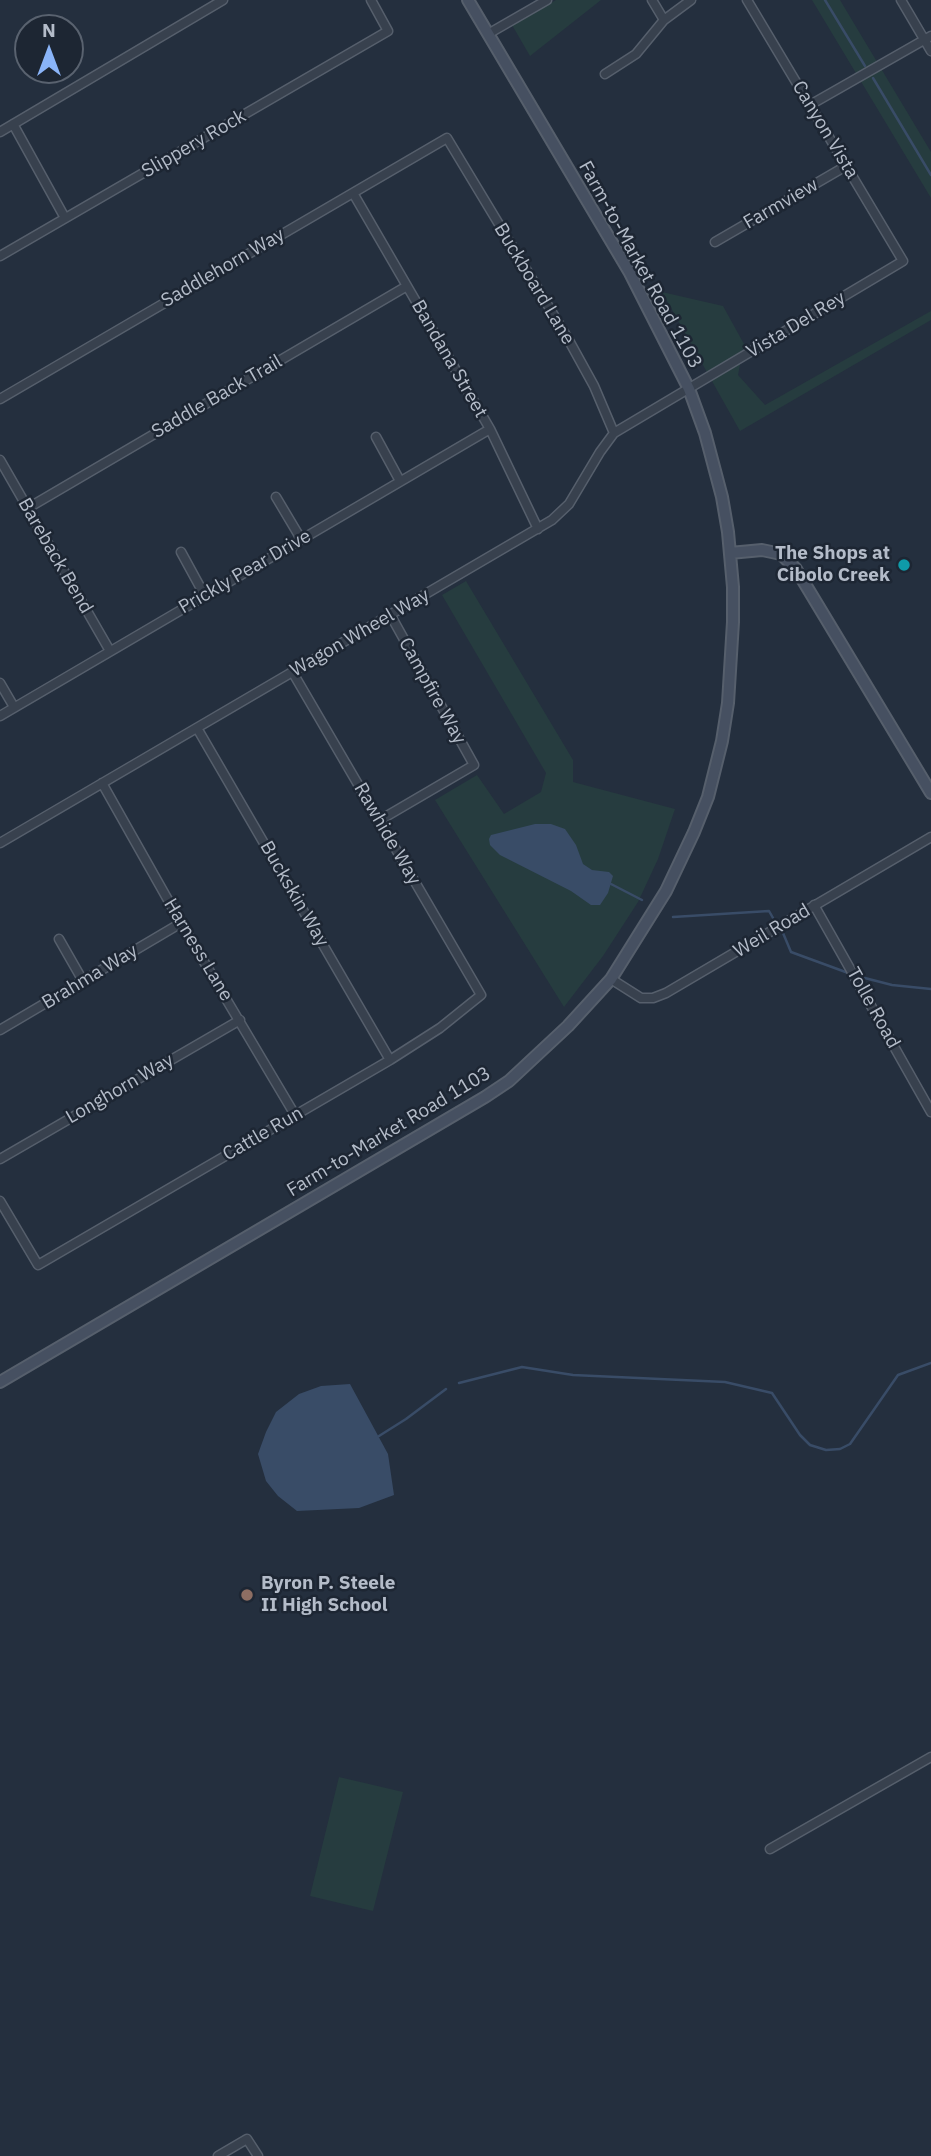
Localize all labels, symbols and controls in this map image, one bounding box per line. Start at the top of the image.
north arrow [14,14,84,84]
text: N [42,18,56,42]
street label: Canyon Vista [787,77,863,183]
street label: Slippery Rock [138,105,250,183]
street label: Farm-to-Market Road 1103 [573,157,707,373]
street label: Farmview [740,174,822,234]
street label: Buckboard Lane [489,219,579,349]
street label: Saddlehorn Way [157,223,289,313]
street label: Vista Del Rey [742,287,850,363]
street label: Bandana Street [406,296,492,422]
street label: Saddle Back Trail [148,350,286,444]
street label: Bareback Bend [13,494,97,618]
street label: Prickly Pear Drive [175,525,315,619]
place label: The Shops at Cibolo Creek [775,543,890,587]
marker: The Shops at Cibolo Creek [896,557,912,573]
street label: Wagon Wheel Way [286,584,434,682]
street label: Campfire Way [393,634,471,748]
street label: Rawhide Way [349,779,425,889]
street label: Buckskin Way [255,837,333,951]
street label: Harness Lane [158,895,238,1005]
street label: Weil Road [730,899,814,963]
street label: Brahma Way [38,939,142,1015]
street label: Tolle Road [841,964,905,1052]
street label: Longhorn Way [62,1049,178,1129]
street label: Farm-to-Market Road 1103 [283,1062,495,1202]
street label: Cattle Run [219,1102,307,1166]
place label: Byron P. Steele II High School [261,1573,395,1617]
marker: Byron P. Steele II High School [239,1587,255,1603]

